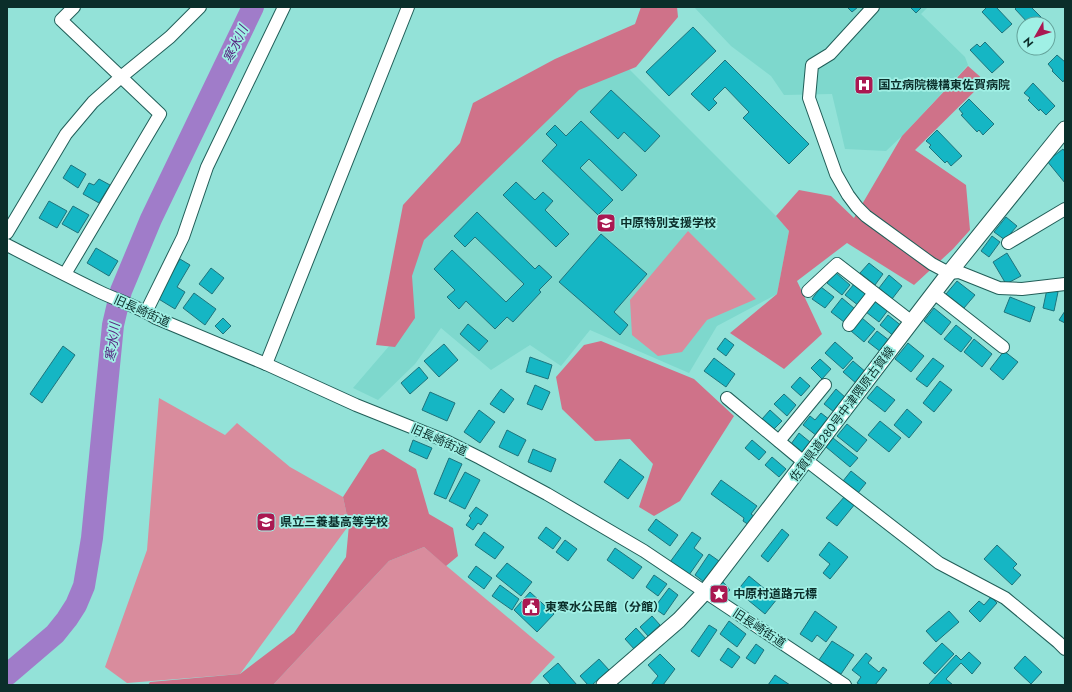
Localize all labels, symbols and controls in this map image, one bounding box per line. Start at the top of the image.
north arrow [1016,16,1056,56]
water label: 寒水川 [218,21,253,66]
text: N [1019,34,1037,51]
hospital icon: 国立病院機構東佐賀病院 [853,74,875,96]
place label: 国立病院機構東佐賀病院 [878,76,1010,94]
school or university icon: 中原特別支援学校 [595,212,617,234]
place label: 中原特別支援学校 [620,214,716,232]
street label: 旧長崎街道 [111,291,173,331]
water label: 寒水川 [101,320,125,363]
street label: 佐賀県道280号中津隈原古賀線 [785,343,899,485]
street label: 旧長崎街道 [408,420,470,460]
school or university icon: 県立三養基高等学校 [255,511,277,533]
place label: 県立三養基高等学校 [280,513,388,531]
place icon: 中原村道路元標 [708,583,730,605]
place label: 中原村道路元標 [733,585,817,603]
public building icon: 東寒水公民館（分館） [520,596,542,618]
place label: 東寒水公民館（分館） [545,598,665,616]
street label: 旧長崎街道 [729,604,789,652]

